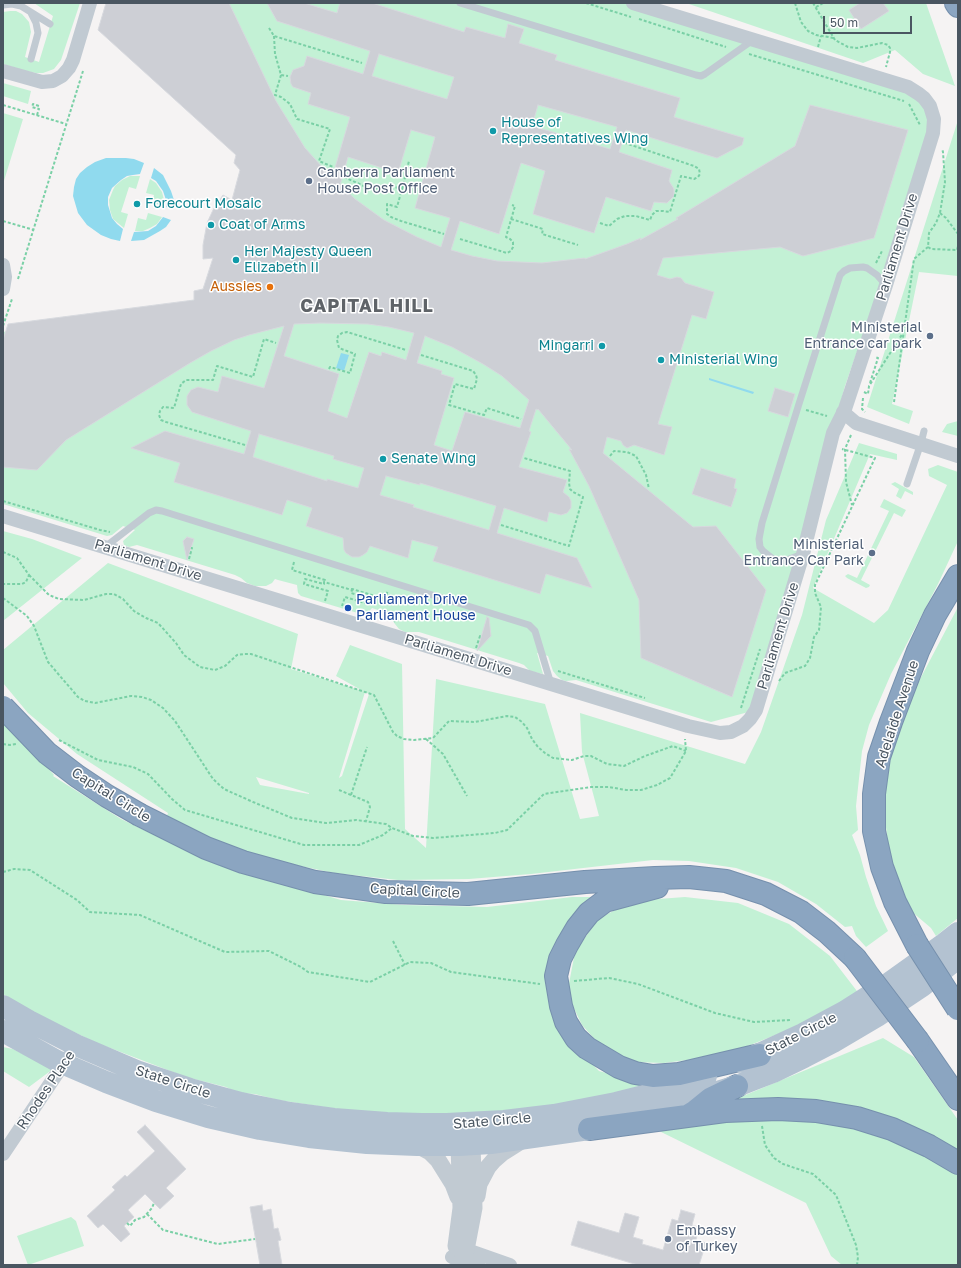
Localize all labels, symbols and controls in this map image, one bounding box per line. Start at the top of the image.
scale bar [825,8,914,34]
text: 50 m [830,15,858,30]
place label: House of Representatives Wing [501,115,648,148]
marker: House of Representatives Wing [488,126,498,136]
place label: Canberra Parliament House Post Office [317,165,455,198]
marker: Canberra Parliament House Post Office [304,176,314,186]
street label: Parliament Drive [873,191,921,303]
place label: Forecourt Mosaic [145,196,262,212]
marker: Forecourt Mosaic [132,199,142,209]
place label: Coat of Arms [219,217,305,233]
marker: Coat of Arms [206,220,216,230]
place label: Her Majesty Queen Elizabeth II [244,244,372,276]
marker: Her Majesty Queen Elizabeth II [231,255,241,265]
place label: Aussies [210,279,262,295]
marker: Aussies [265,282,275,292]
district label: CAPITAL HILL [300,295,434,317]
place label: Ministerial Entrance car park [804,320,922,352]
marker: Ministerial Entrance car park [925,331,935,341]
place label: Mingarri [538,338,594,354]
marker: Mingarri [597,341,607,351]
place label: Ministerial Wing [669,352,778,368]
marker: Ministerial Wing [656,355,666,365]
place label: Senate Wing [391,451,476,467]
marker: Senate Wing [378,454,388,464]
street label: Parliament Drive [92,536,204,584]
place label: Ministerial Entrance Car Park [744,537,864,570]
marker: Ministerial Entrance Car Park [867,548,877,558]
street label: Parliament Drive [754,580,802,692]
place label: Parliament Drive Parliament House [356,592,476,624]
marker: Parliament Drive Parliament House [343,603,353,613]
street label: Parliament Drive [402,631,514,679]
street label: Adelaide Avenue [872,658,922,770]
street label: Capital Circle [68,764,154,826]
street label: Capital Circle [370,880,460,902]
street label: State Circle [762,1009,840,1059]
street label: Rhodes Place [13,1047,79,1133]
street label: State Circle [133,1062,213,1102]
street label: State Circle [452,1109,532,1133]
place label: Embassy of Turkey [676,1223,738,1256]
marker: Embassy of Turkey [663,1234,673,1244]

